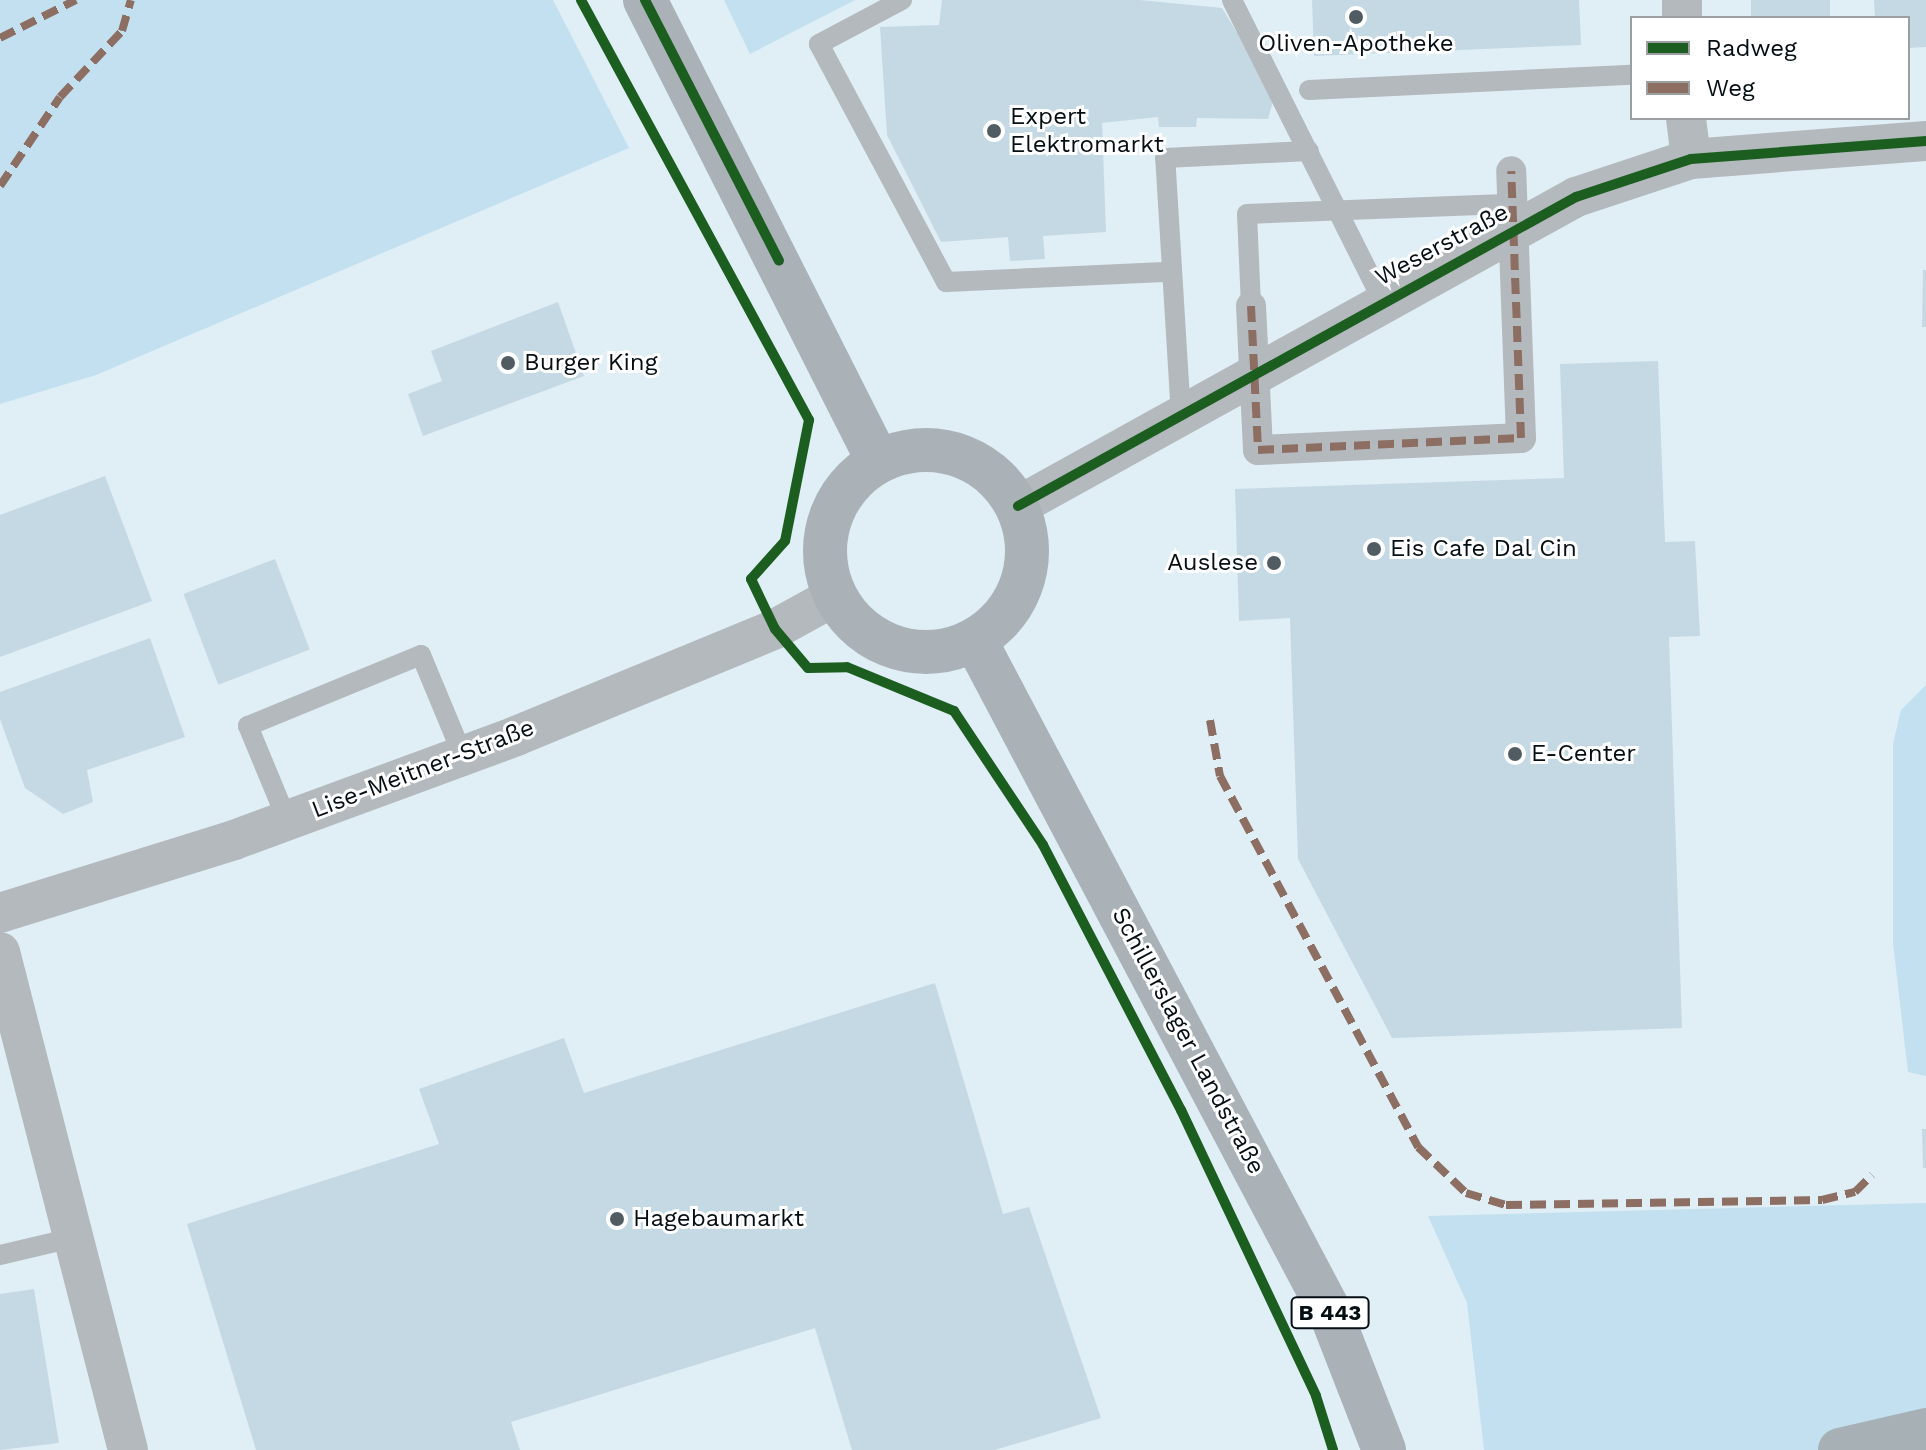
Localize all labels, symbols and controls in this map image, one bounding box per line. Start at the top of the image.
marker: Oliven-Apotheke [1347,8,1365,26]
legend [1630,16,1910,120]
place label: Oliven-Apotheke [1258,30,1454,58]
text: Radweg [1706,34,1797,62]
text: Weg [1706,74,1755,102]
place label: Expert Elektromarkt [1010,103,1164,159]
marker: Expert Elektromarkt [985,122,1003,140]
street label: Weserstraße [1371,198,1513,292]
place label: Burger King [524,349,658,377]
marker: Burger King [499,354,517,372]
place label: Eis Cafe Dal Cin [1390,535,1578,563]
marker: Eis Cafe Dal Cin [1365,540,1383,558]
place label: Auslese [1167,549,1258,577]
marker: Auslese [1265,554,1283,572]
street label: Lise-Meitner-Straße [308,713,538,825]
place label: E-Center [1531,740,1636,768]
marker: E-Center [1506,745,1524,763]
street label: Schillerslager Landstraße [1105,903,1271,1179]
place label: Hagebaumarkt [633,1205,804,1233]
marker: Hagebaumarkt [608,1210,626,1228]
road number: B 443 [1290,1295,1370,1331]

